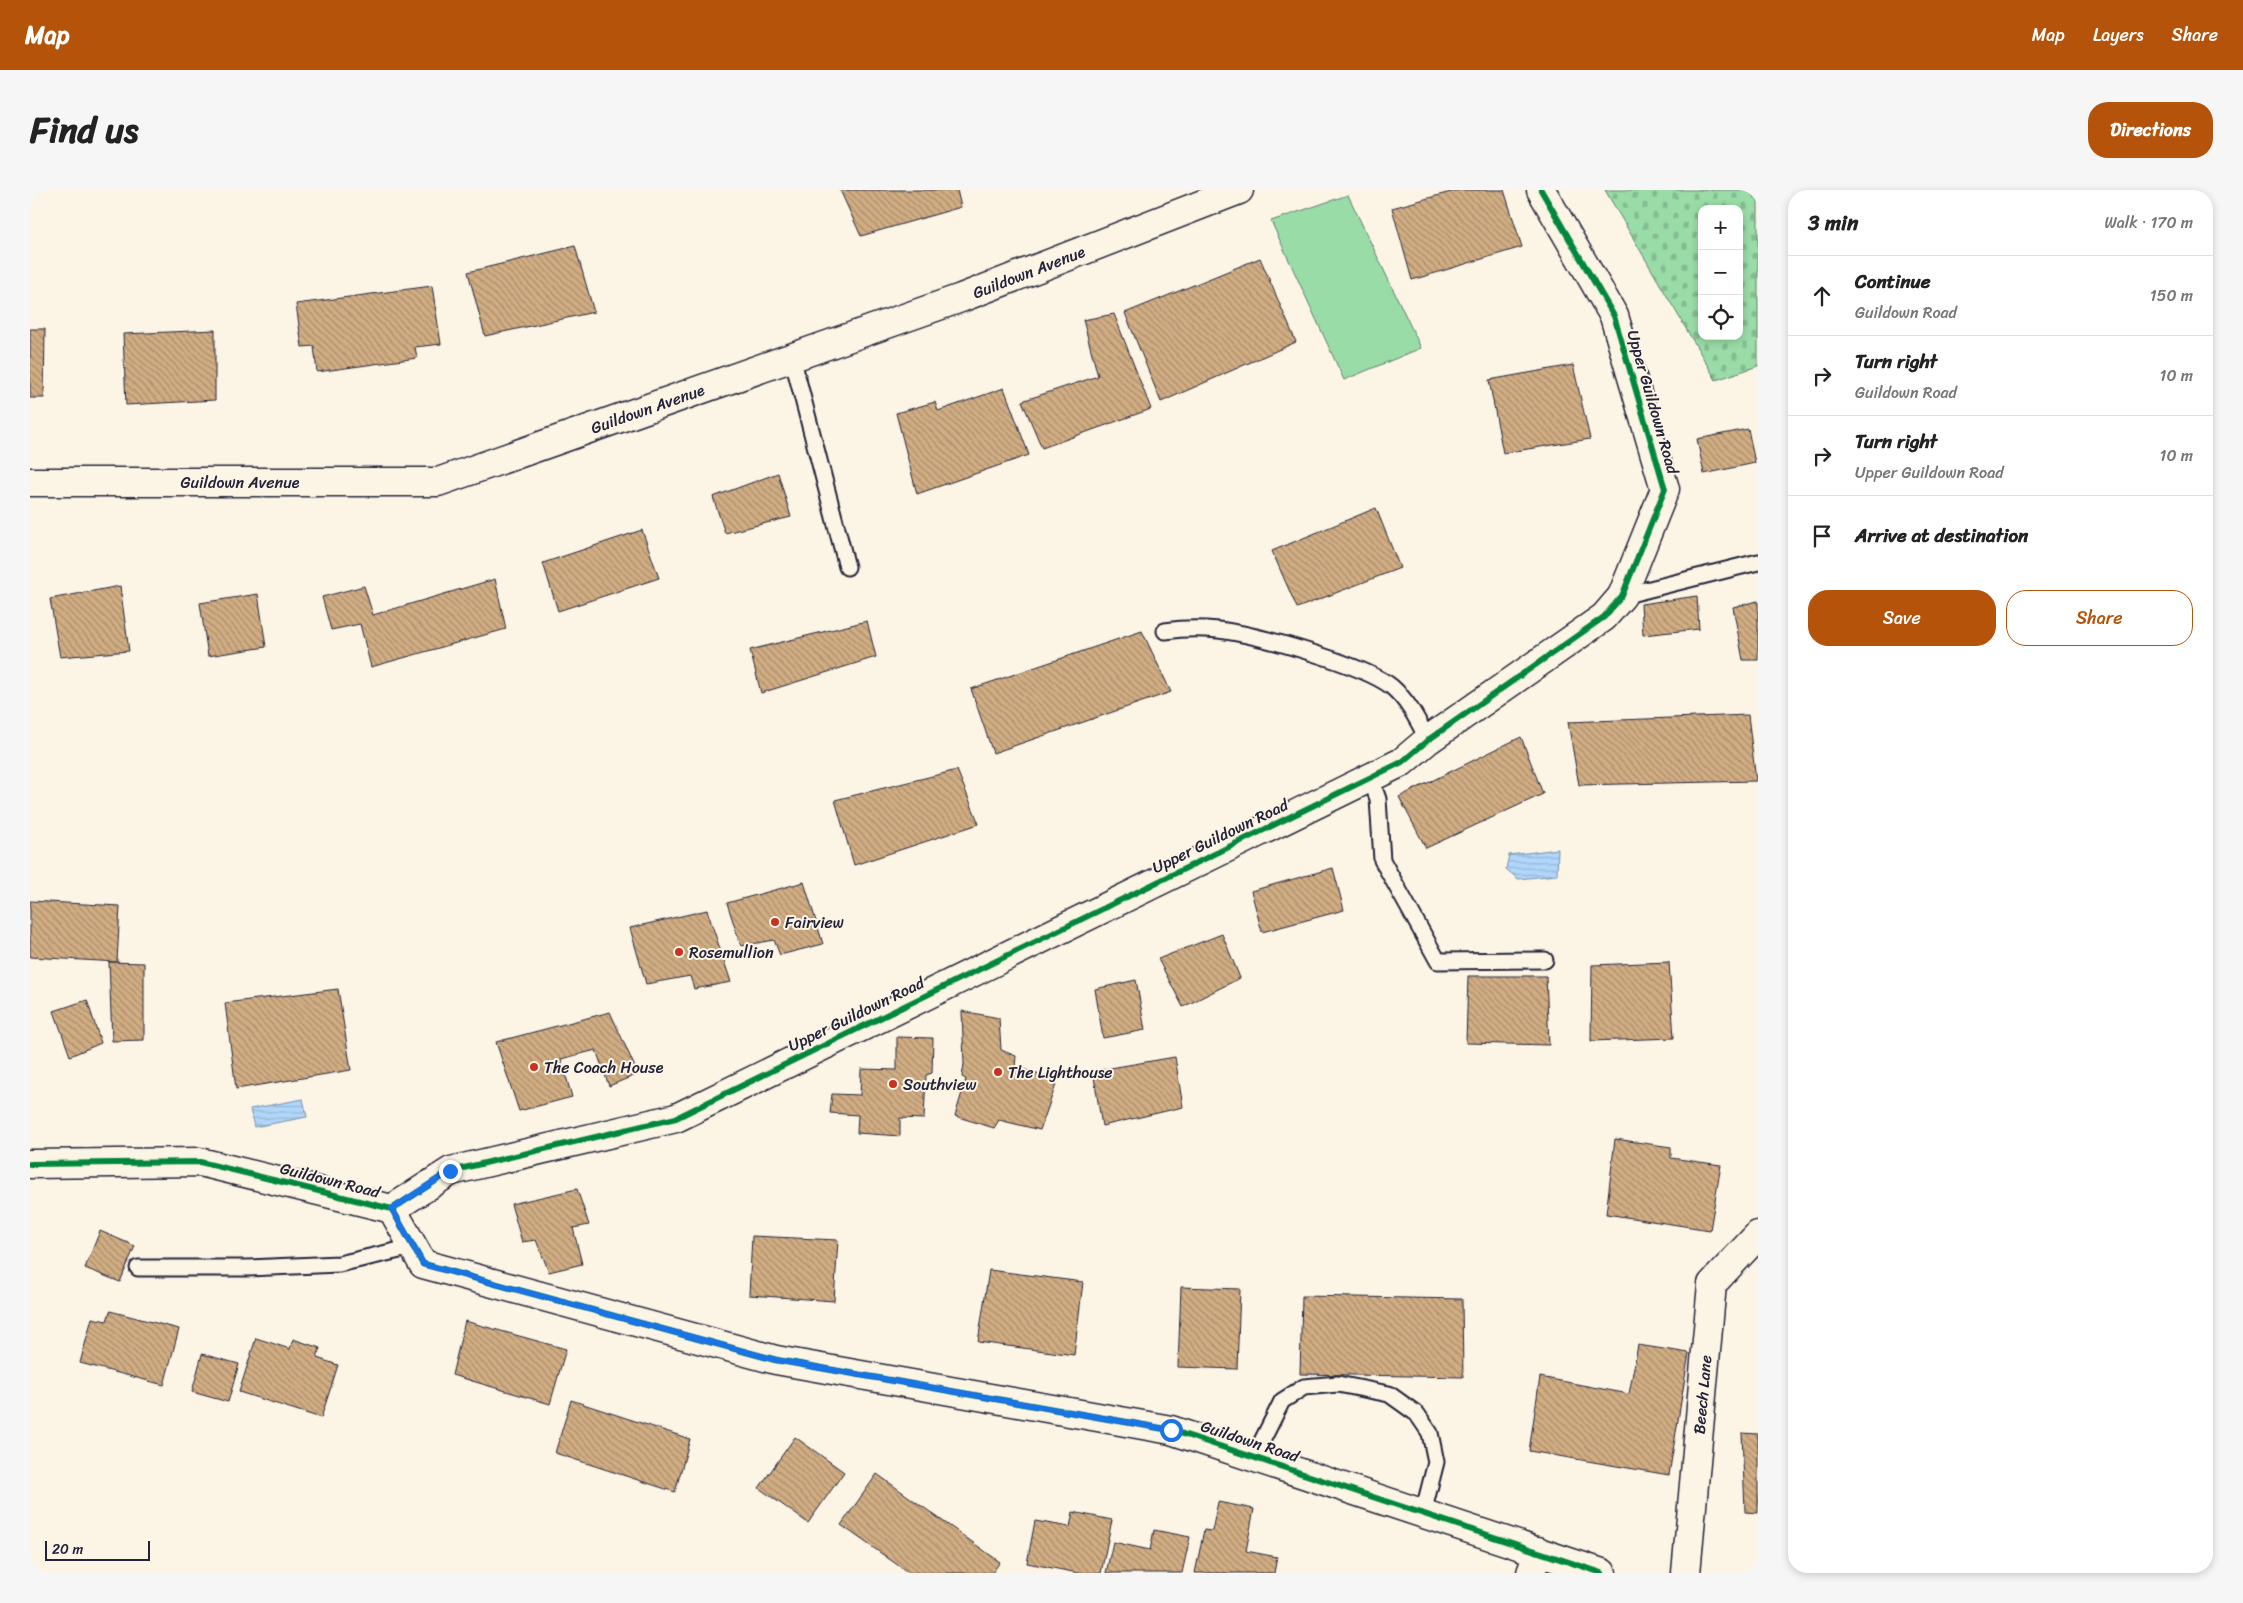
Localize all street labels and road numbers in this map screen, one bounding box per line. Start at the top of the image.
street label: Guildown Avenue [968,237,1090,307]
street label: Upper Guildown Road [1619,327,1688,479]
street label: Guildown Avenue [587,375,709,442]
street label: Guildown Avenue [181,468,300,497]
street label: Upper Guildown Road [1147,790,1295,882]
street label: Upper Guildown Road [783,968,931,1060]
street label: Guildown Road [277,1154,385,1207]
street label: Beech Lane [1684,1354,1720,1436]
street label: Guildown Road [1197,1411,1304,1471]

